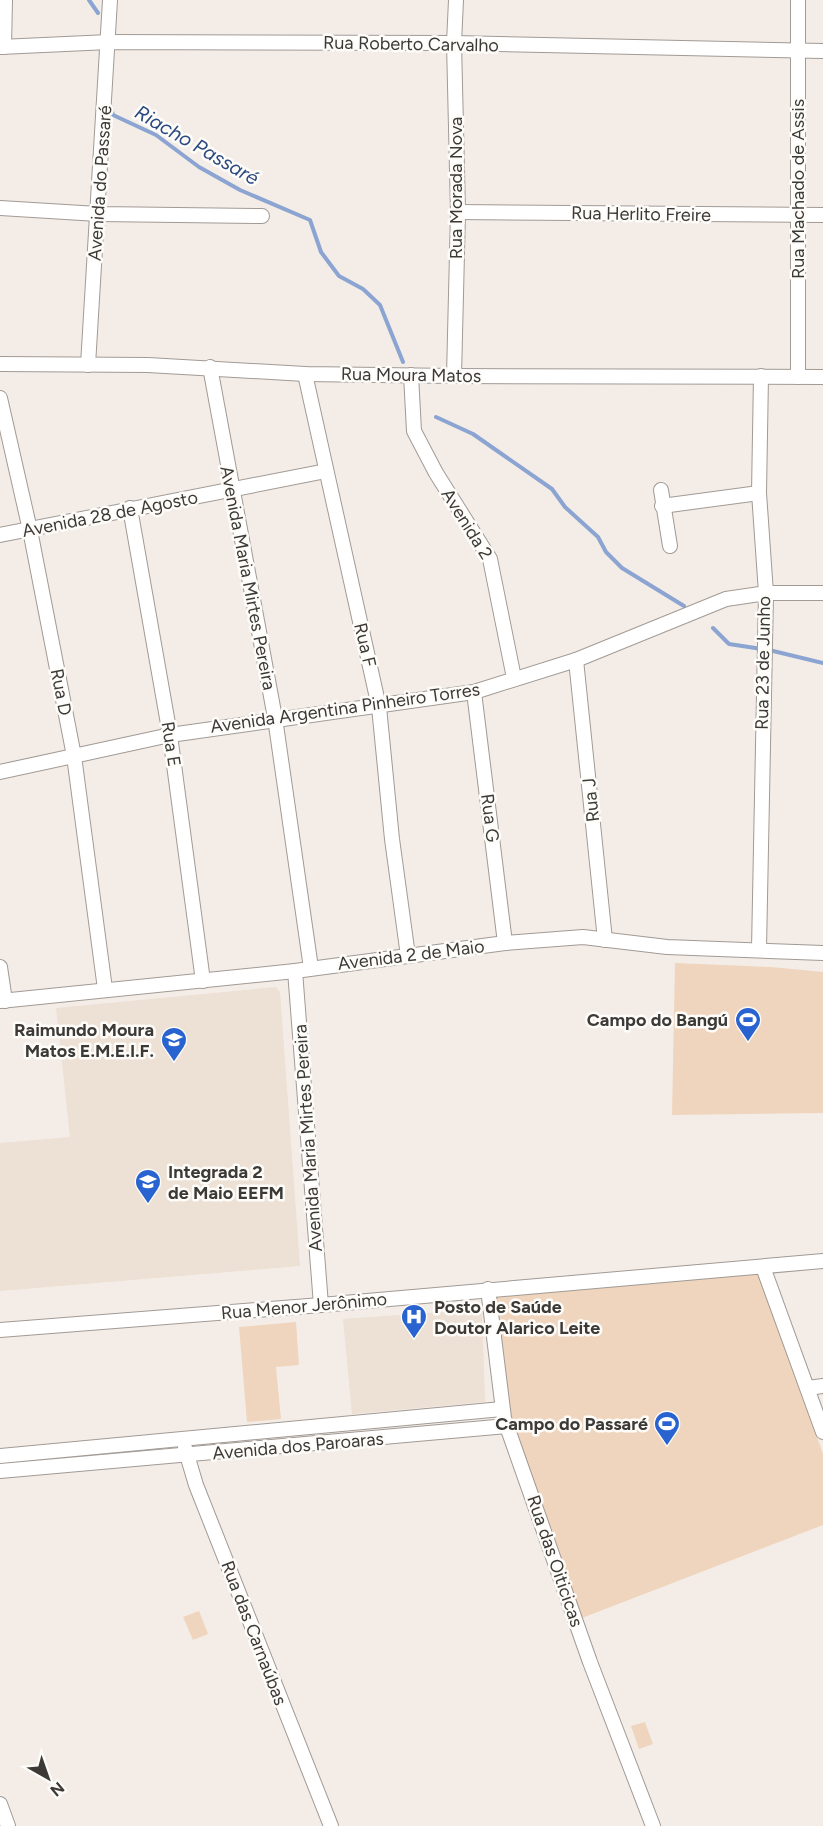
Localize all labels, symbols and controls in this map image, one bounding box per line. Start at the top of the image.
street label: Rua Roberto Carvalho [323,31,499,57]
street label: Rua Machado de Assis [787,99,809,279]
water label: Riacho Passaré [131,100,263,190]
street label: Avenida do Passaré [84,104,116,262]
street label: Rua Morada Nova [445,117,467,259]
street label: Rua Herlito Freire [571,202,711,226]
street label: Rua Moura Matos [341,363,481,387]
street label: Avenida Maria Mirtes Pereira [215,464,281,692]
street label: Avenida 2 [437,484,497,564]
street label: Avenida 28 de Agosto [20,486,200,542]
street label: Rua 23 de Junho [751,596,775,730]
street label: Rua F [349,621,381,669]
street label: Rua D [46,667,76,717]
street label: Avenida Argentina Pinheiro Torres [209,678,481,738]
street label: Rua E [157,720,185,768]
street label: Rua J [578,777,604,823]
street label: Rua G [476,793,504,844]
street label: Avenida 2 de Maio [336,935,486,975]
sports icon: Campo do Bangú [733,1005,763,1043]
place label: Campo do Bangú [587,1009,728,1031]
place label: Raimundo Moura Matos E.M.E.I.F. [14,1019,154,1062]
street label: Avenida Maria Mirtes Pereira [289,1024,327,1252]
school or university icon: Raimundo Moura Matos E.M.E.I.F. [159,1025,189,1063]
place label: Integrada 2 de Maio EEFM [168,1161,284,1204]
school or university icon: Integrada 2 de Maio EEFM [133,1167,163,1205]
street label: Rua Menor Jerônimo [220,1288,388,1324]
place label: Posto de Saúde Doutor Alarico Leite [434,1296,600,1339]
hospital icon: Posto de Saúde Doutor Alarico Leite [399,1302,429,1340]
sports icon: Campo do Passaré [652,1409,682,1447]
place label: Campo do Passaré [495,1413,648,1435]
street label: Avenida dos Paroaras [211,1428,385,1464]
street label: Rua das Oiticicas [522,1492,588,1630]
street label: Rua das Carnaúbas [216,1558,292,1708]
north arrow [18,1748,78,1808]
text: N [46,1778,68,1800]

